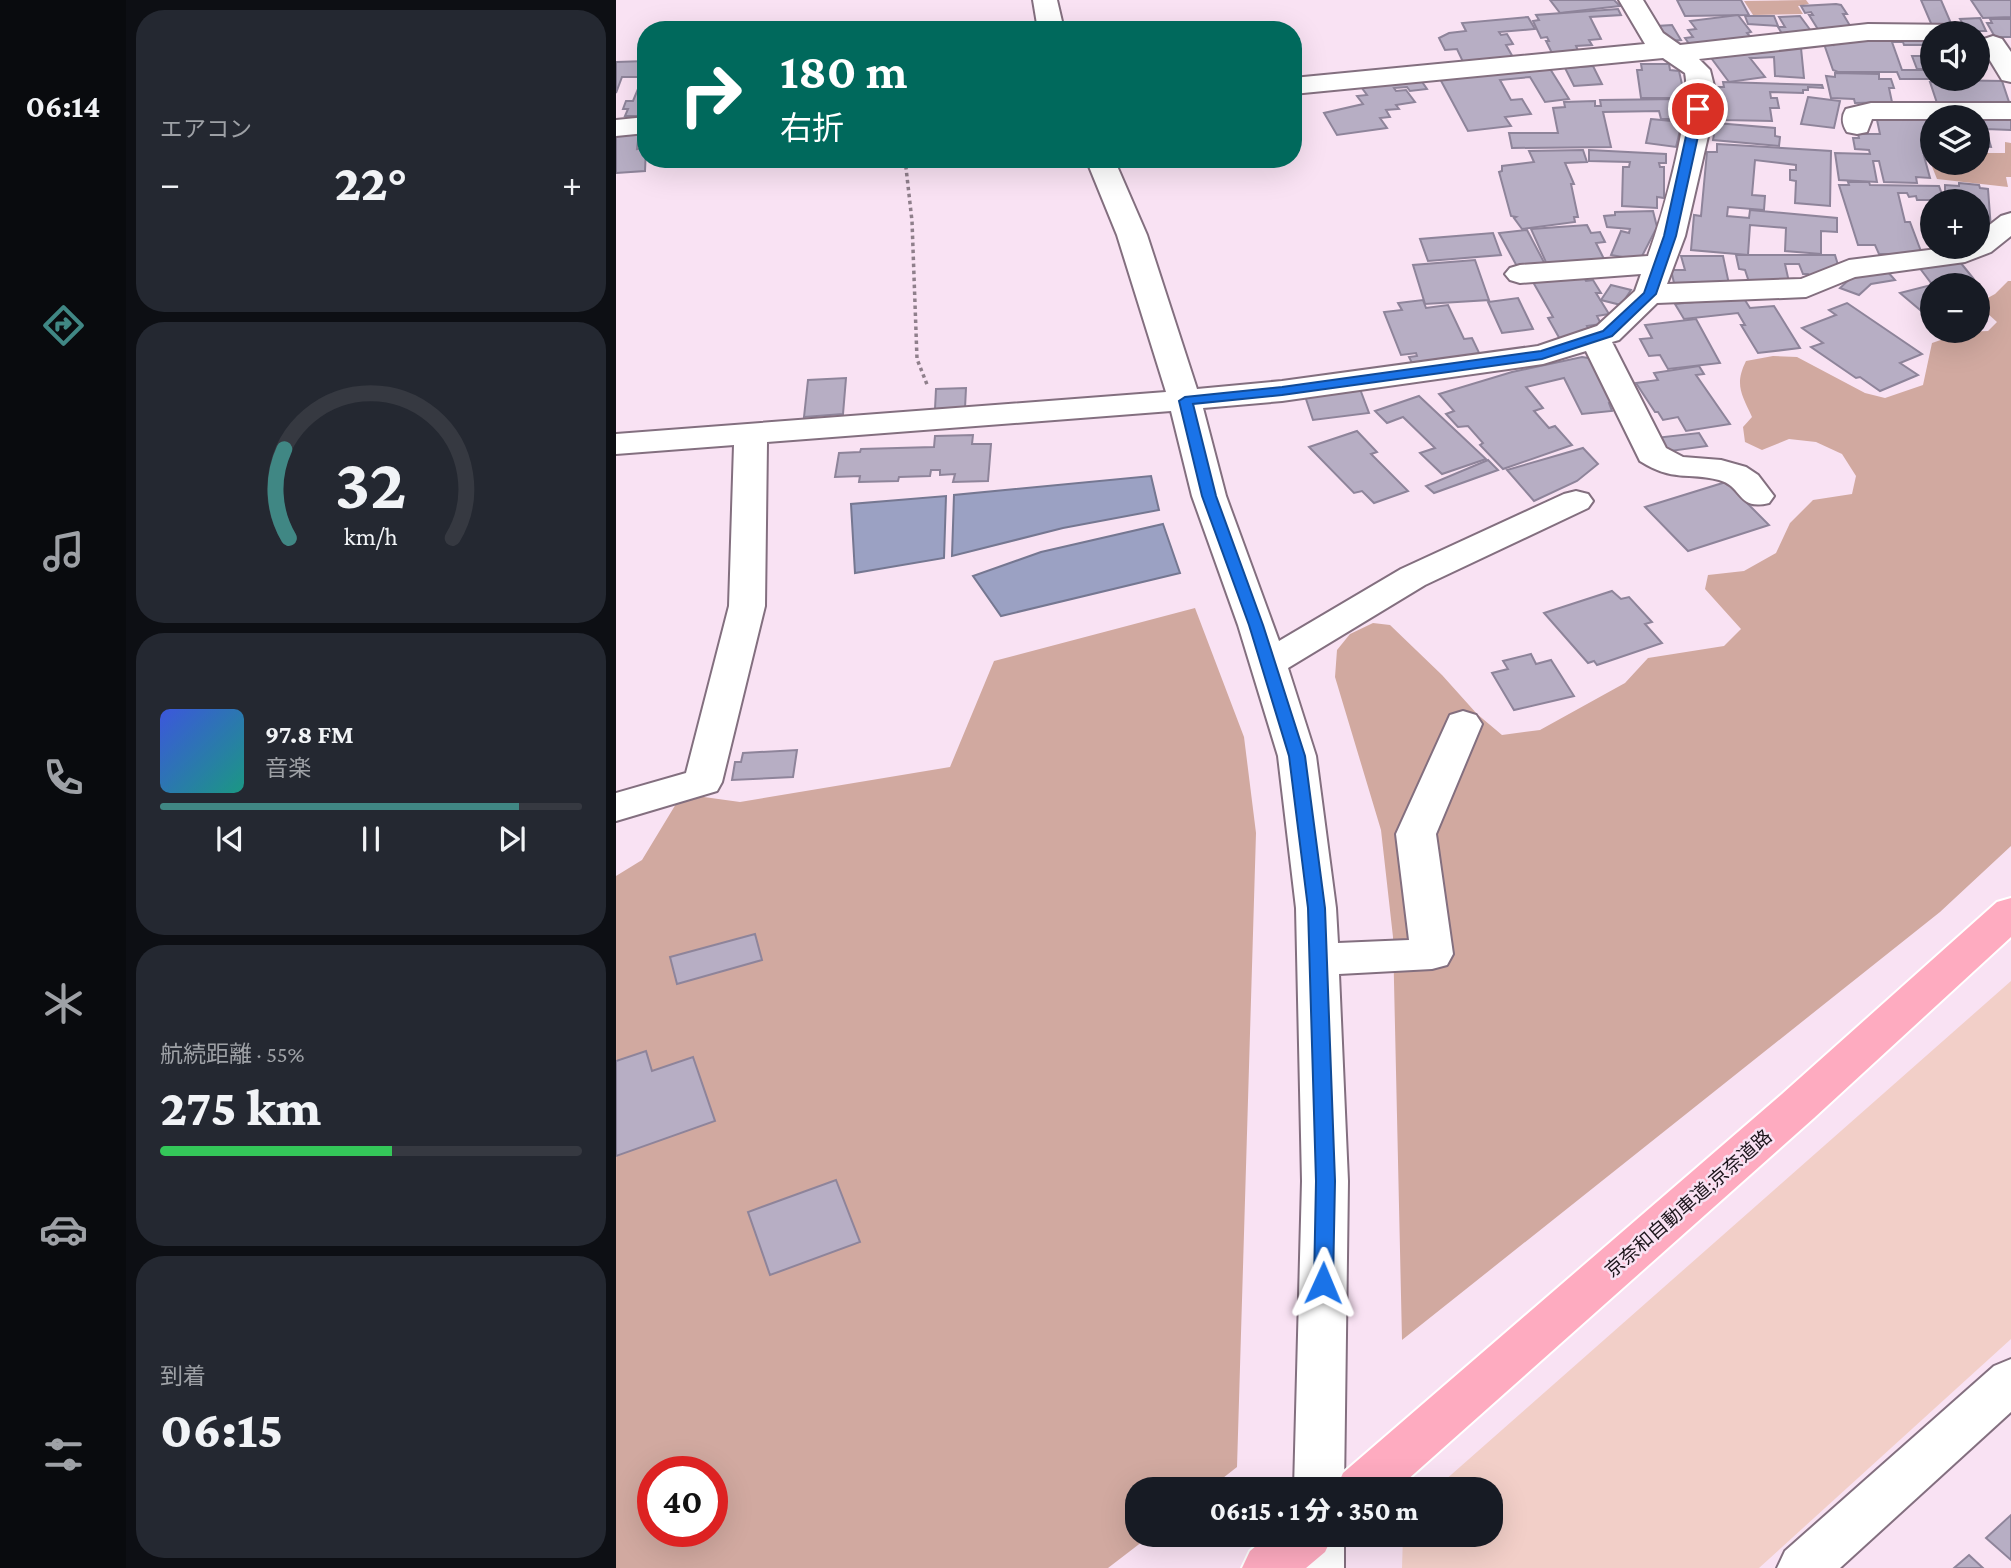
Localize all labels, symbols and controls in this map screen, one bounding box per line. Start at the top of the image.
map controls [1920,21,1990,343]
button: sound [1920,21,1990,91]
text: 180 m [780,44,908,99]
icon: right [665,49,756,140]
pin [1668,79,1728,139]
text: 06:14 [25,88,101,124]
icon: arrive [1679,90,1717,128]
button: layers [1920,105,1990,175]
text: 右折 [780,110,844,146]
text: エアコン [160,116,252,142]
text: 22° [334,153,408,211]
text: − [160,162,180,204]
text: + [562,162,582,204]
button: + [1920,189,1990,259]
button: − [1920,273,1990,343]
icon: directions [39,301,88,350]
text: 32 [335,444,407,525]
text: km/h [344,523,398,550]
icon: music [39,527,88,576]
text: 97.8 FM [265,720,354,749]
icon: phone [39,753,88,802]
text: 音楽 [265,755,311,781]
icon: previous [211,820,249,858]
icon: pause [352,820,390,858]
icon: next [493,820,531,858]
icon: climate [39,979,88,1028]
text: 航続距離 · 55% [160,1041,304,1067]
text: 275 km [160,1078,321,1136]
street label: 京奈和自動車道;京奈道路 [1601,1125,1776,1281]
icon: car [39,1205,88,1254]
position arrow [1286,1246,1360,1320]
text: 到着 [160,1363,206,1389]
text: 06:15 [160,1400,283,1458]
icon: filters [39,1430,88,1479]
speed limit sign: 40 [637,1456,728,1547]
text: 06:15 · 1 分 · 350 m [1210,1497,1418,1526]

